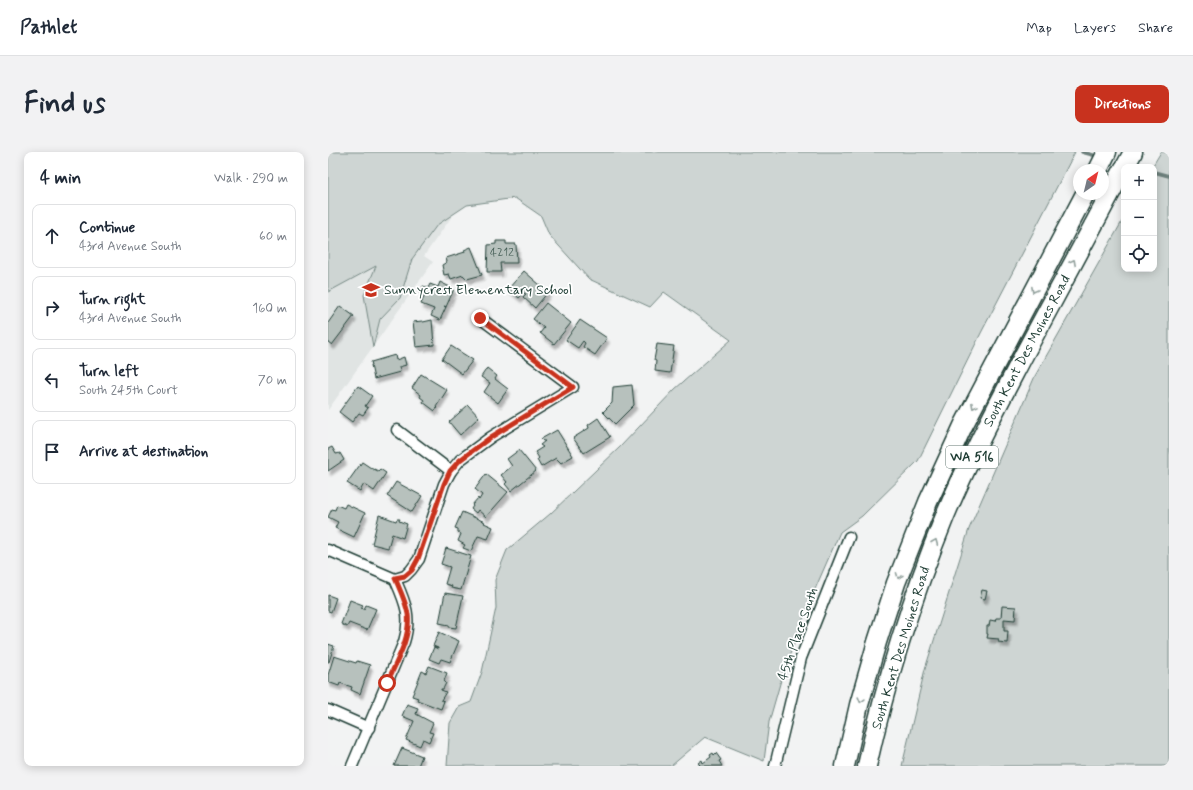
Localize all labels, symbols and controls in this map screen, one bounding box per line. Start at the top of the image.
text: Pathlet [20,15,77,40]
text: Map [1026,19,1052,37]
text: Layers [1074,19,1116,37]
text: Share [1138,19,1173,37]
button: Directions [1075,85,1169,123]
text: Find us [24,86,105,123]
north arrow [1073,164,1109,200]
map controls [1121,164,1157,272]
button: + [1121,164,1157,200]
text: 4 min [40,167,81,189]
text: Walk · 290 m [214,170,288,187]
button: − [1121,200,1157,236]
text: Continue [79,218,135,238]
icon: ahead [41,225,63,247]
text: 60 m [259,228,287,245]
button: locate [1121,236,1157,272]
text: 43rd Avenue South [79,238,181,255]
house number: 4212 [490,245,514,261]
one-way arrow [1069,259,1076,266]
street label: South Kent Des Moines Road [979,272,1075,430]
school or university icon: Sunnycrest Elementary School [361,280,381,300]
place label: Sunnycrest Elementary School [384,281,572,299]
one-way arrow [1031,286,1039,294]
text: Turn right [79,290,146,310]
icon: right [41,297,63,319]
text: 160 m [252,300,287,317]
route end [471,309,489,327]
text: 43rd Avenue South [79,310,181,327]
text: Turn left [79,362,139,382]
icon: left [41,369,63,391]
text: 70 m [258,372,287,389]
text: South 245th Court [79,382,178,399]
one-way arrow [971,401,978,409]
icon: arrive [41,441,63,463]
text: Arrive at destination [79,442,208,462]
road number: WA 516 [946,446,998,468]
one-way arrow [931,538,939,545]
street label: South Kent Des Moines Road [868,564,934,732]
one-way arrow [896,572,904,579]
street label: 45th Place South [774,585,822,683]
route start [378,674,396,692]
one-way arrow [857,697,865,703]

